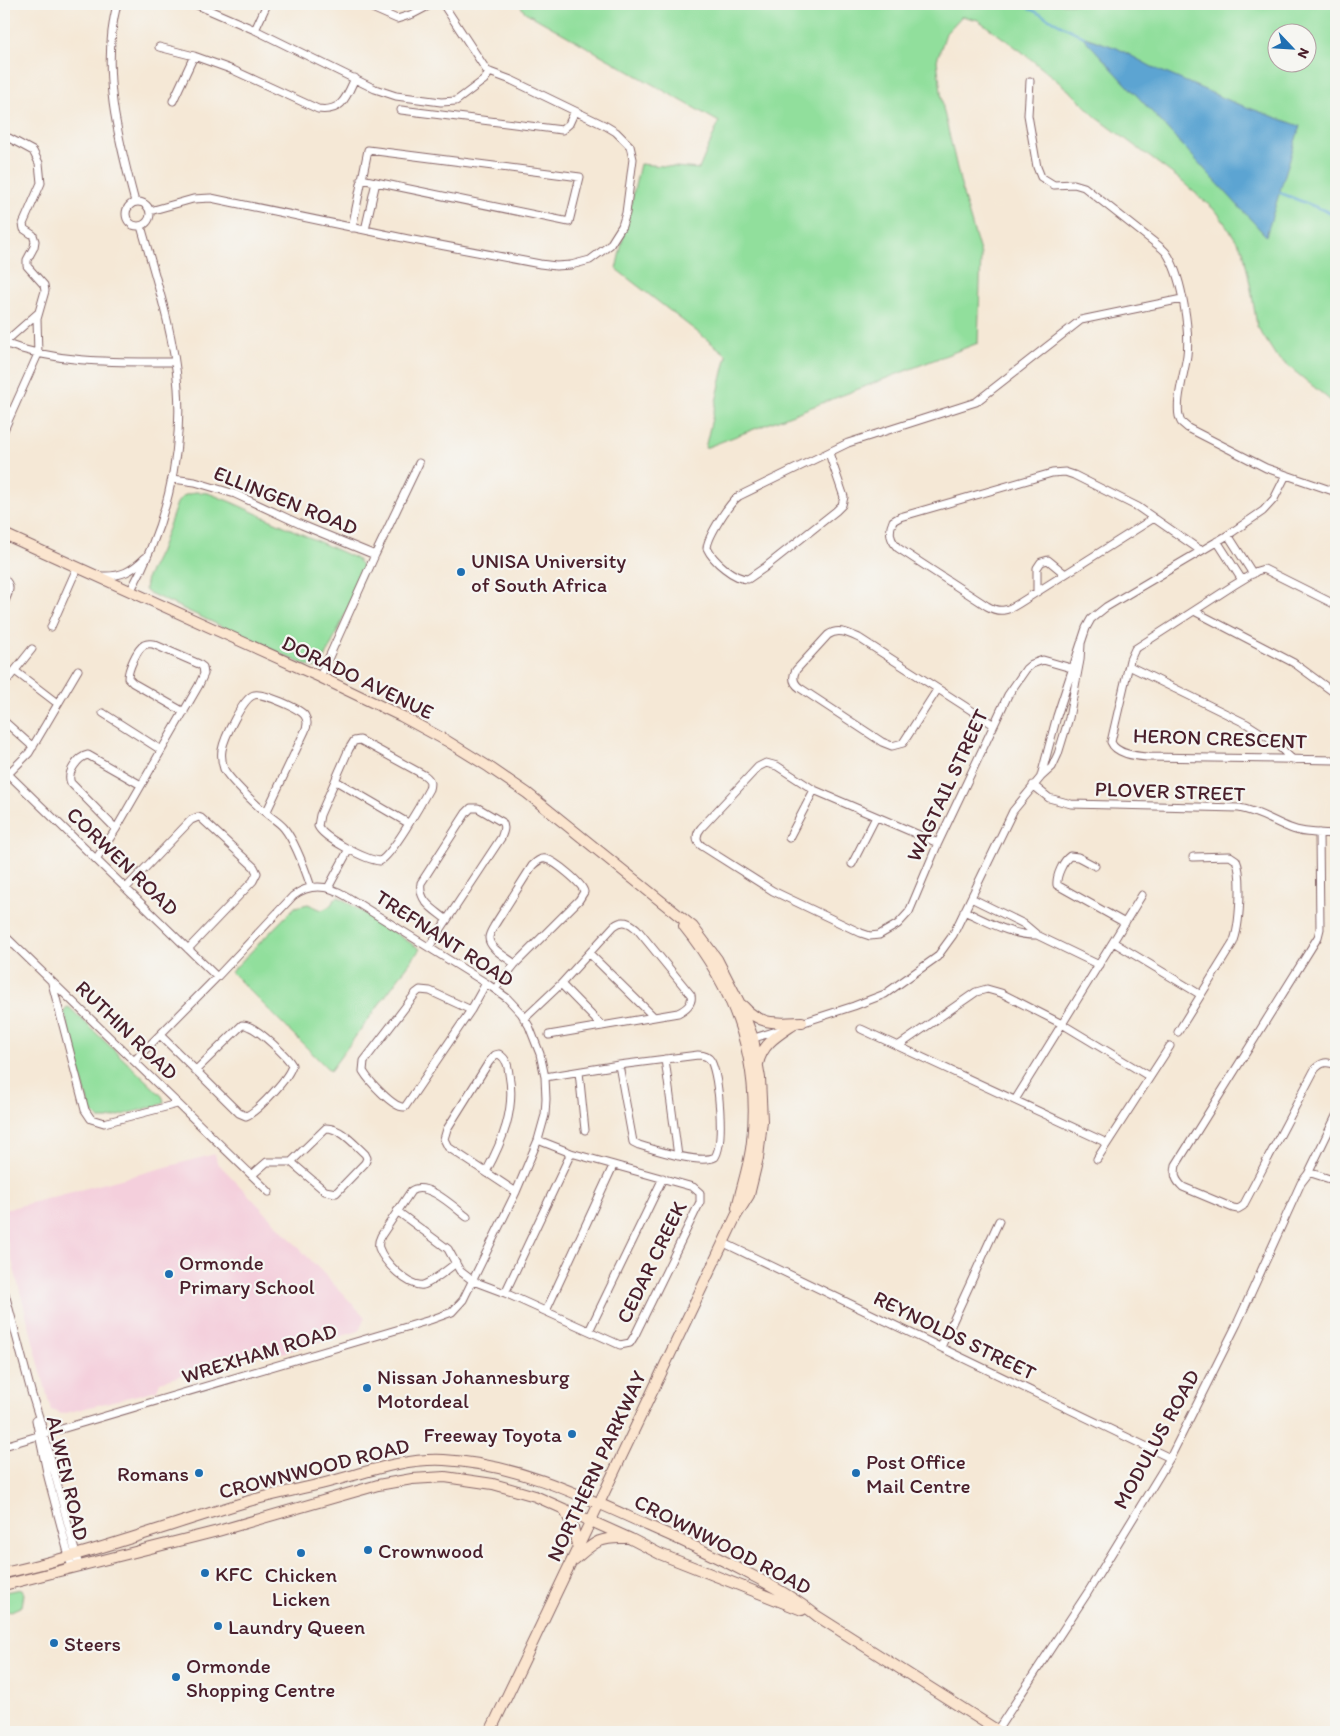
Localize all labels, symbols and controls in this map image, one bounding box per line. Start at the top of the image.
north arrow [1268,22,1318,72]
text: N [1294,45,1313,61]
street label: ELLINGEN ROAD [210,460,362,540]
place label: UNISA University of South Africa [471,548,626,597]
marker: UNISA University of South Africa [455,566,467,578]
street label: DORADO AVENUE [278,629,438,725]
street label: WAGTAIL STREET [901,705,993,865]
street label: HERON CRESCENT [1133,722,1308,754]
street label: PLOVER STREET [1094,776,1246,806]
street label: CORWEN ROAD [62,801,184,921]
street label: TREFNANT ROAD [371,884,519,992]
street label: RUTHIN ROAD [71,975,184,1085]
street label: CEDAR CREEK [611,1196,692,1327]
place label: Ormonde Primary School [179,1250,315,1299]
marker: Ormonde Primary School [163,1268,175,1280]
street label: REYNOLDS STREET [870,1285,1041,1385]
street label: WREXHAM ROAD [178,1317,340,1389]
place label: Nissan Johannesburg Motordeal [377,1364,570,1413]
street label: MODULUS ROAD [1107,1365,1205,1513]
street label: NORTHERN PARKWAY [541,1367,651,1565]
marker: Nissan Johannesburg Motordeal [361,1382,373,1394]
street label: ALWEN ROAD [42,1413,94,1543]
place label: Freeway Toyota [424,1422,562,1447]
marker: Freeway Toyota [566,1428,578,1440]
street label: CROWNWOOD ROAD [216,1432,412,1504]
place label: Post Office Mail Centre [866,1449,971,1498]
place label: Romans [117,1461,189,1486]
marker: Romans [193,1467,205,1479]
marker: Post Office Mail Centre [850,1467,862,1479]
street label: CROWNWOOD ROAD [630,1489,816,1599]
place label: Crownwood [378,1538,483,1563]
marker: Crownwood [362,1544,374,1556]
marker: Chicken Licken [295,1547,307,1559]
place label: KFC [215,1561,253,1586]
place label: Chicken Licken [265,1562,337,1611]
marker: KFC [199,1567,211,1579]
place label: Laundry Queen [228,1614,365,1639]
marker: Laundry Queen [212,1620,224,1632]
place label: Steers [64,1631,121,1656]
marker: Steers [48,1637,60,1649]
place label: Ormonde Shopping Centre [186,1653,335,1702]
marker: Ormonde Shopping Centre [170,1671,182,1683]

